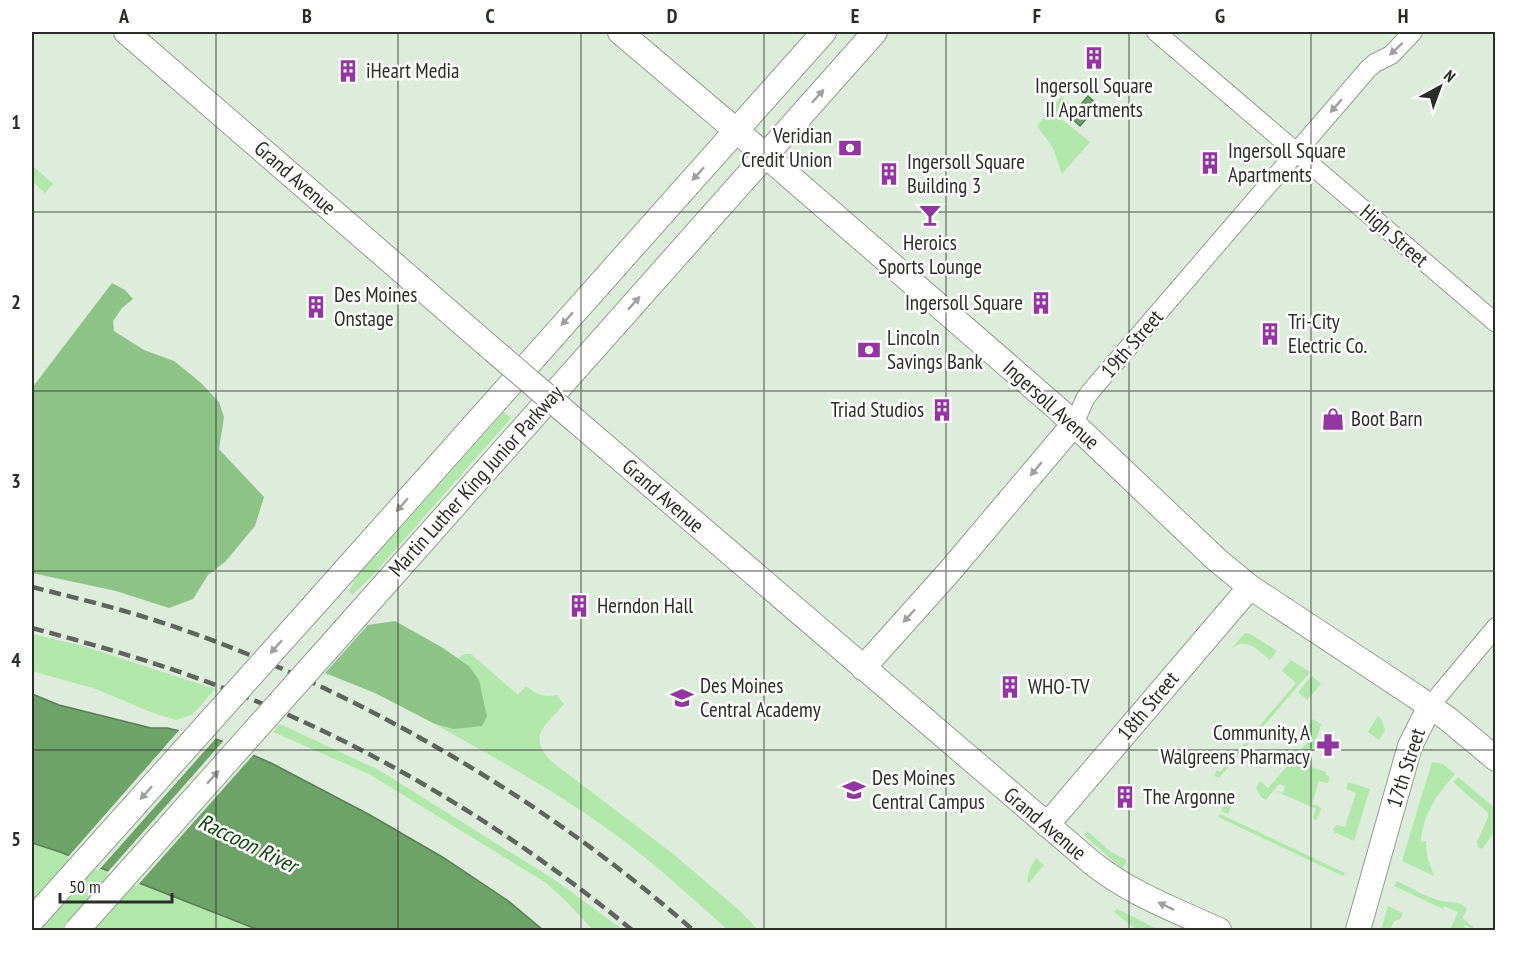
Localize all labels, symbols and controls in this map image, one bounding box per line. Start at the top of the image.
text: A [118,3,130,29]
text: B [302,3,312,29]
text: C [485,3,495,29]
text: D [667,3,678,29]
text: E [851,3,859,29]
text: F [1033,3,1041,29]
text: G [1215,3,1225,29]
text: H [1398,3,1408,29]
one-way arrow [1388,42,1403,56]
building icon: Ingersoll Square II Apartments [1081,45,1107,71]
place label: iHeart Media [366,57,459,84]
north arrow [1410,57,1470,117]
building icon: iHeart Media [335,58,361,84]
text: N [1440,65,1460,86]
place label: Ingersoll Square II Apartments [1035,72,1153,123]
one-way arrow [811,88,825,103]
one-way arrow [1330,98,1343,113]
text: 1 [11,109,21,135]
place label: Veridian Credit Union [741,122,832,173]
street label: Grand Avenue [249,135,342,221]
bank icon: Veridian Credit Union [837,135,863,161]
place label: Ingersoll Square Apartments [1228,137,1346,188]
place label: Ingersoll Square Building 3 [907,148,1025,199]
building icon: Ingersoll Square Apartments [1197,150,1223,176]
building icon: Ingersoll Square Building 3 [876,161,902,187]
one-way arrow [691,167,705,182]
street label: High Street [1355,199,1434,273]
bar icon: Heroics Sports Lounge [917,202,943,228]
place label: Heroics Sports Lounge [878,229,982,280]
place label: Des Moines Onstage [334,281,417,332]
text: 2 [11,289,21,315]
place label: Ingersoll Square [905,289,1023,316]
building icon: Ingersoll Square [1028,290,1054,316]
building icon: Des Moines Onstage [303,294,329,320]
one-way arrow [627,296,640,311]
street label: 19th Street [1095,304,1169,383]
place label: Tri-City Electric Co. [1288,308,1367,359]
one-way arrow [560,312,574,327]
building icon: Tri-City Electric Co. [1257,321,1283,347]
place label: Lincoln Savings Bank [887,324,983,375]
bank icon: Lincoln Savings Bank [856,337,882,363]
street label: Ingersoll Avenue [998,354,1105,455]
street label: Martin Luther King Junior Parkway [383,379,569,582]
place label: Triad Studios [830,396,924,423]
building icon: Triad Studios [929,397,955,423]
place label: Boot Barn [1351,405,1423,432]
shop icon: Boot Barn [1320,406,1346,432]
street label: Grand Avenue [617,453,710,539]
one-way arrow [1030,461,1043,477]
text: 3 [11,468,21,494]
one-way arrow [396,497,409,512]
place label: Herndon Hall [597,592,693,619]
building icon: Herndon Hall [566,593,592,619]
one-way arrow [902,609,916,624]
one-way arrow [269,640,283,655]
text: 4 [11,647,21,673]
street label: 18th Street [1111,665,1184,746]
place label: Des Moines Central Academy [700,672,821,723]
place label: WHO-TV [1028,673,1090,700]
building icon: WHO-TV [997,674,1023,700]
school or university icon: Des Moines Central Academy [669,685,695,711]
place label: Community, A Walgreens Pharmacy [1160,719,1310,770]
street label: 17th Street [1380,725,1431,811]
pharmacy icon: Community, A Walgreens Pharmacy [1315,732,1341,758]
place label: Des Moines Central Campus [872,764,985,815]
one-way arrow [206,770,219,785]
school or university icon: Des Moines Central Campus [841,777,867,803]
street label: Grand Avenue [998,781,1092,866]
place label: The Argonne [1143,783,1235,810]
building icon: The Argonne [1112,784,1138,810]
one-way arrow [139,785,153,800]
water label: Raccoon River [194,807,305,880]
text: 5 [11,826,21,852]
scale bar [60,866,172,904]
text: 50 m [69,875,101,898]
one-way arrow [1157,901,1175,910]

